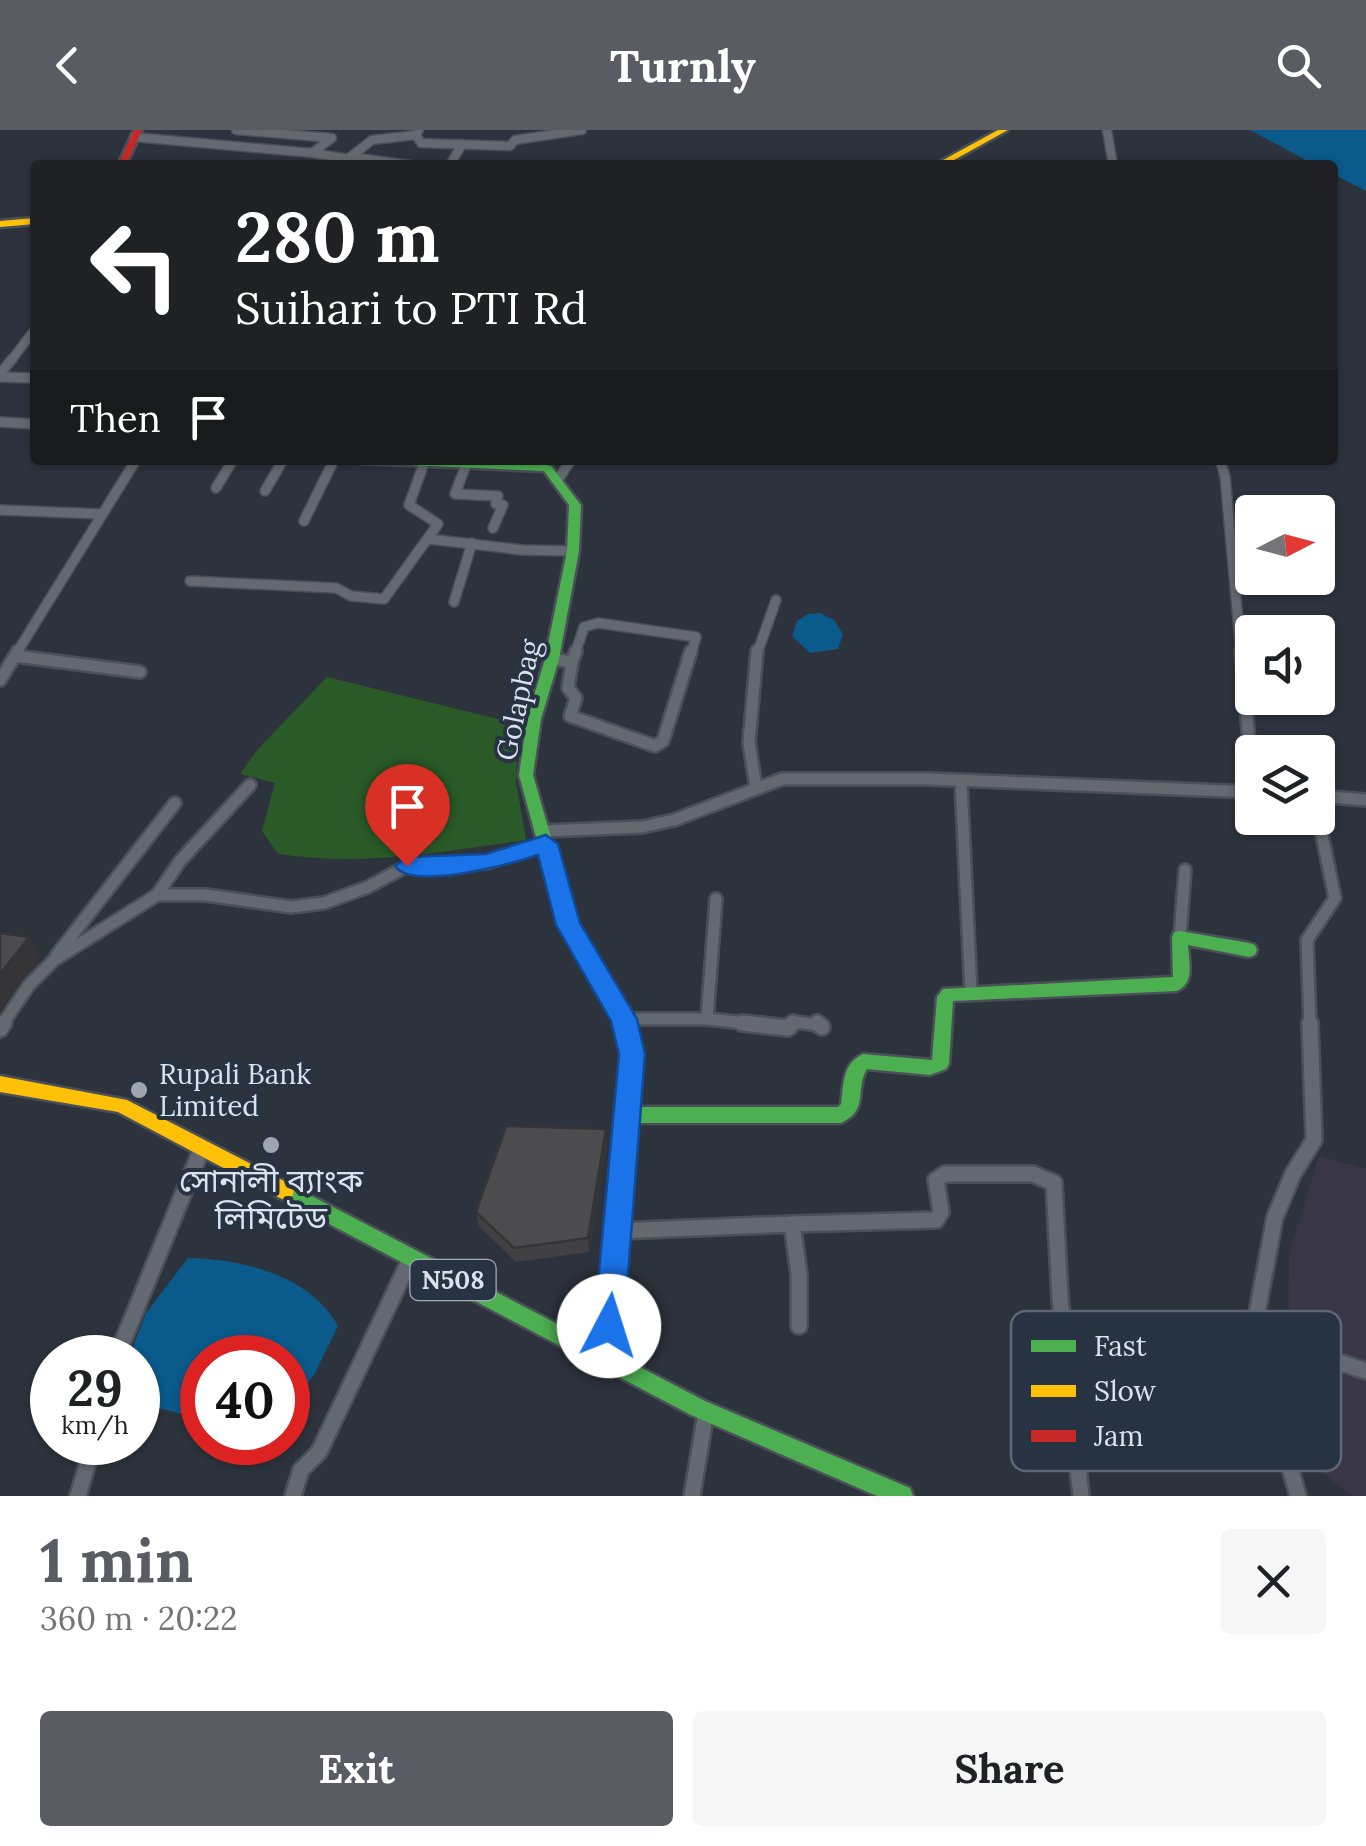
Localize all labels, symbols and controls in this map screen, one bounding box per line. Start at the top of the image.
text: Turnly [610,37,756,94]
icon: back [40,38,95,93]
icon: search [1271,38,1326,93]
text: 280 m [235,192,440,281]
icon: left [70,200,200,330]
text: Suihari to PTI Rd [235,279,587,336]
icon: arrive [181,390,236,445]
text: Then [70,394,161,442]
north arrow [1235,495,1335,595]
map controls [1235,495,1335,835]
button: sound [1235,615,1335,715]
street label: Golapbag [488,636,548,764]
button: layers [1235,735,1335,835]
pin [365,764,450,867]
icon: arrive [380,779,435,834]
place label: Rupali Bank Limited [159,1056,311,1124]
marker: Rupali Bank Limited [128,1079,150,1101]
marker: সোনালী ব্যাংক লিমিটেড [260,1134,282,1156]
place label: সোনালী ব্যাংক লিমিটেড [179,1160,364,1238]
road number: N508 [410,1260,496,1300]
position arrow [557,1274,661,1378]
legend [1011,1311,1341,1471]
text: Fast [1094,1328,1147,1364]
speed limit sign: 40 [180,1335,310,1465]
text: 29 [67,1356,123,1420]
text: Slow [1094,1373,1157,1409]
text: km/h [61,1409,129,1441]
text: Jam [1093,1418,1144,1454]
text: 1 min [40,1522,193,1598]
button: close [1221,1529,1326,1634]
text: 360 m · 20:22 [40,1598,237,1639]
button: Exit [40,1711,673,1826]
button: Share [693,1711,1326,1826]

